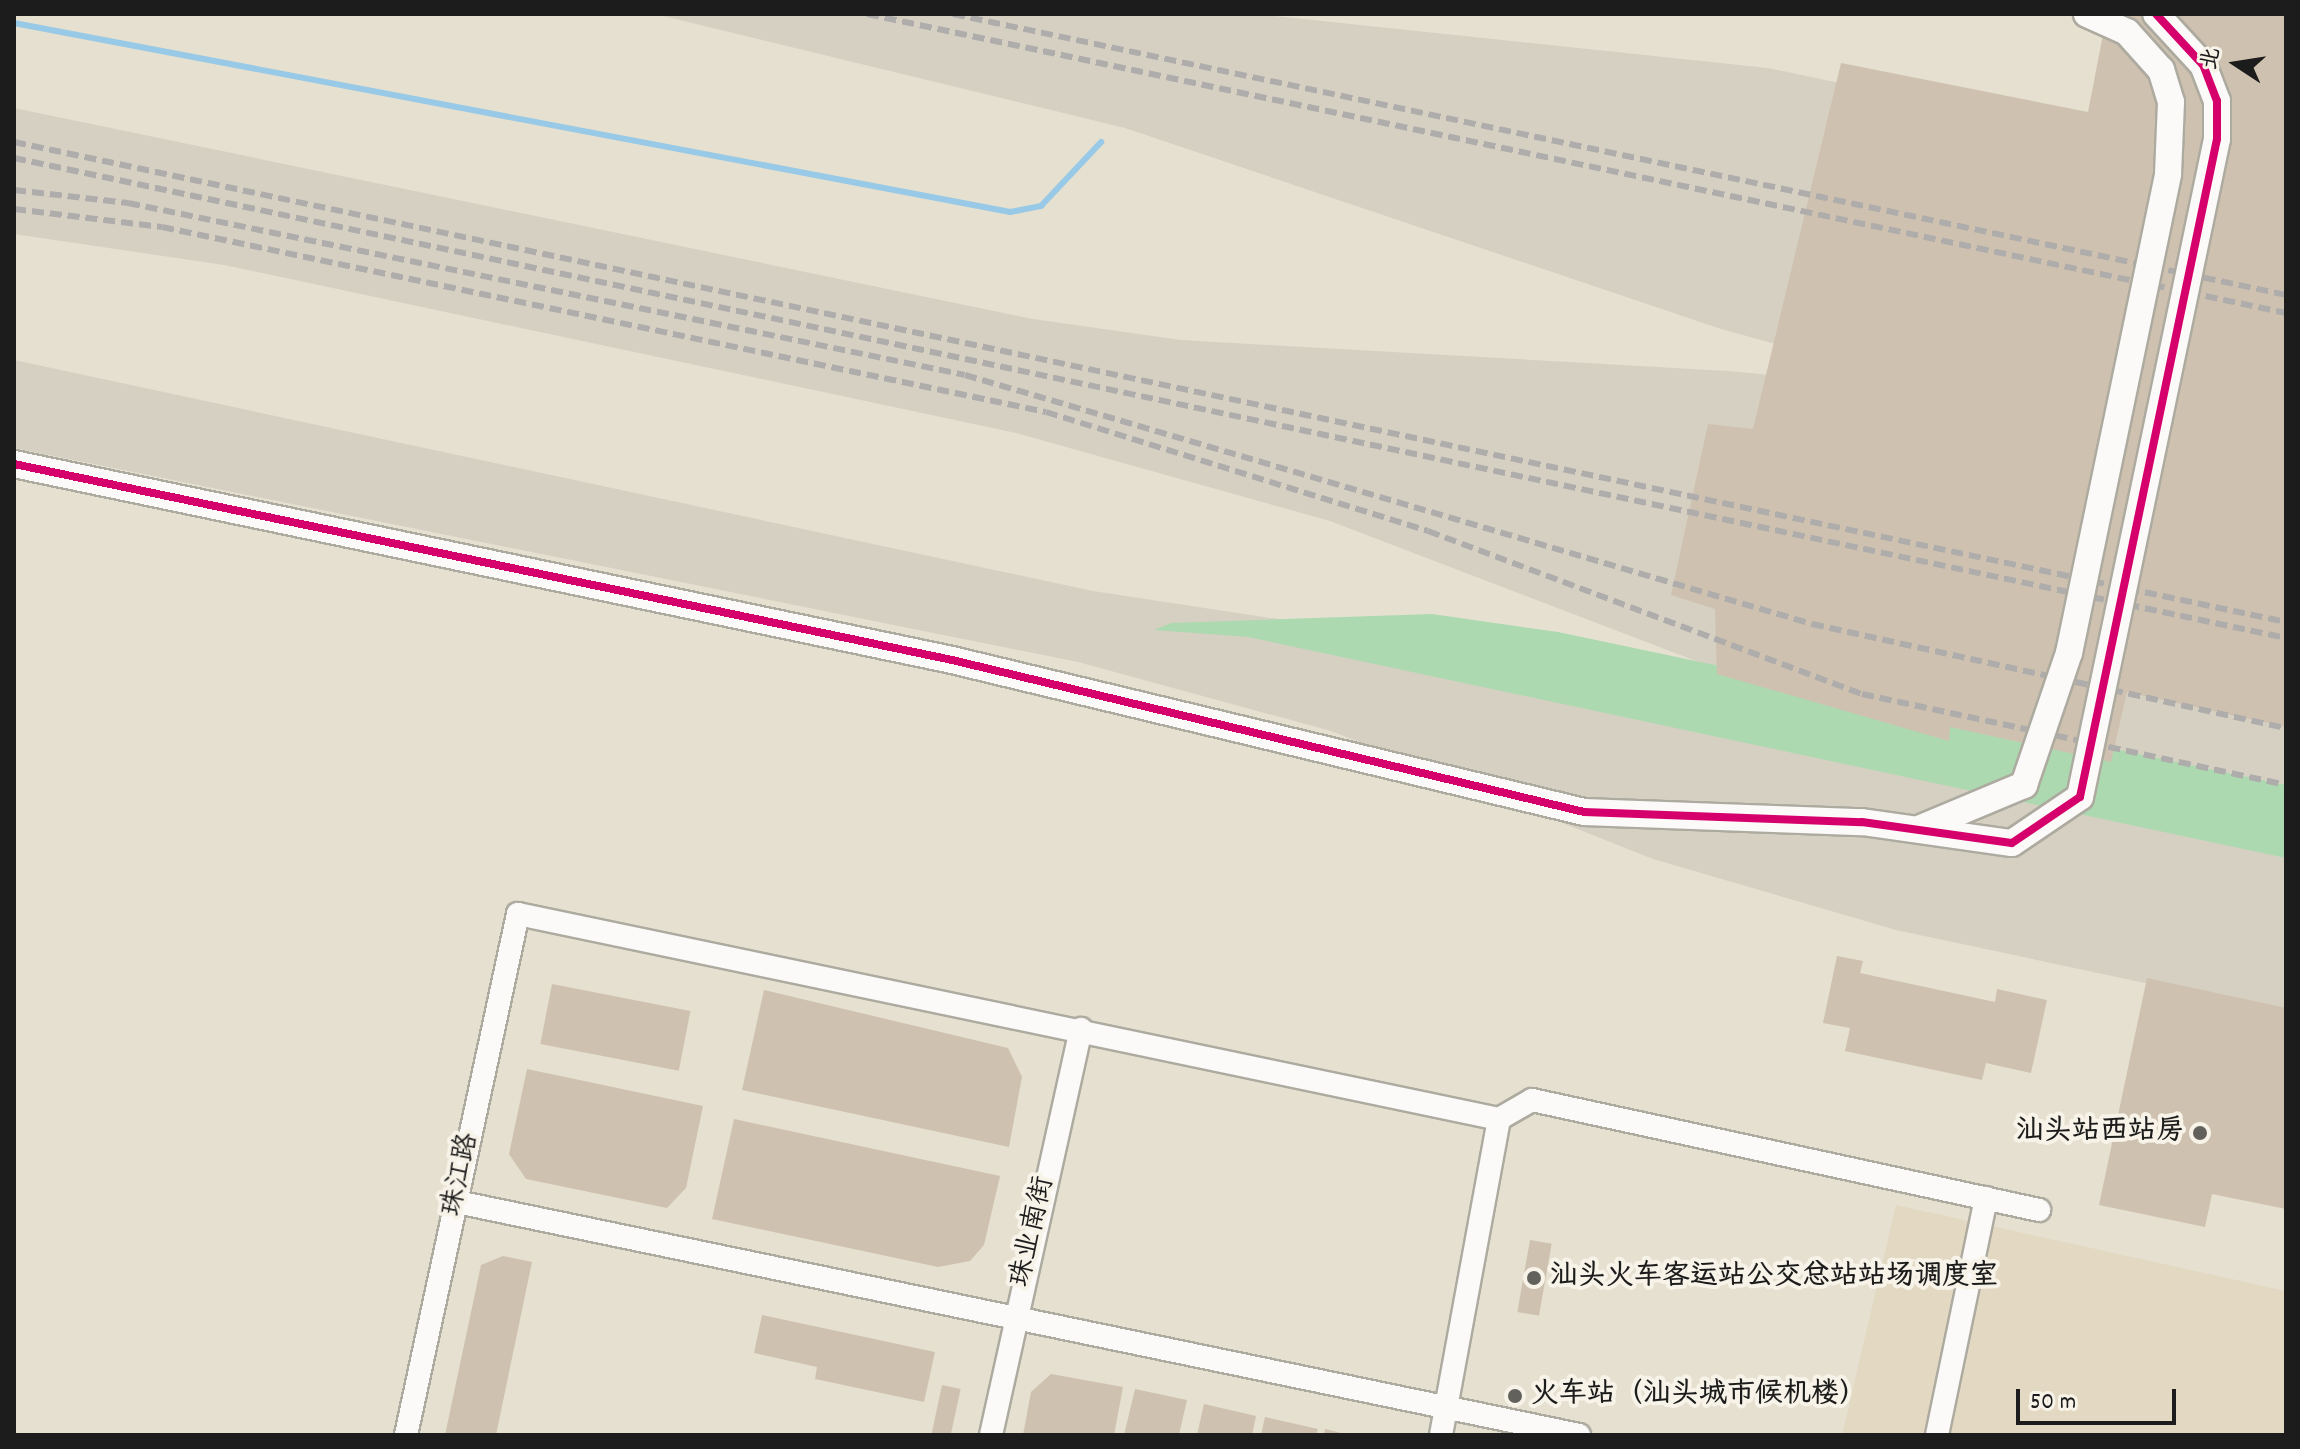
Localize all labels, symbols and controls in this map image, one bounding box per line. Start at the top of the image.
north arrow [2196,24,2276,104]
text: 北 [2195,45,2229,73]
place label: 汕头站西站房 [2016,1116,2184,1150]
marker: 汕头站西站房 [2191,1124,2209,1142]
street label: 珠江路 [437,1130,487,1220]
street label: 珠业南街 [1005,1174,1063,1290]
place label: 汕头火车客运站公交总站站场调度室 [1550,1261,1998,1295]
marker: 汕头火车客运站公交总站站场调度室 [1525,1269,1543,1287]
scale bar [2020,1373,2180,1423]
place label: 火车站（汕头城市候机楼） [1531,1379,1867,1413]
text: 50 m [2030,1386,2076,1420]
marker: 火车站（汕头城市候机楼） [1506,1387,1524,1405]

